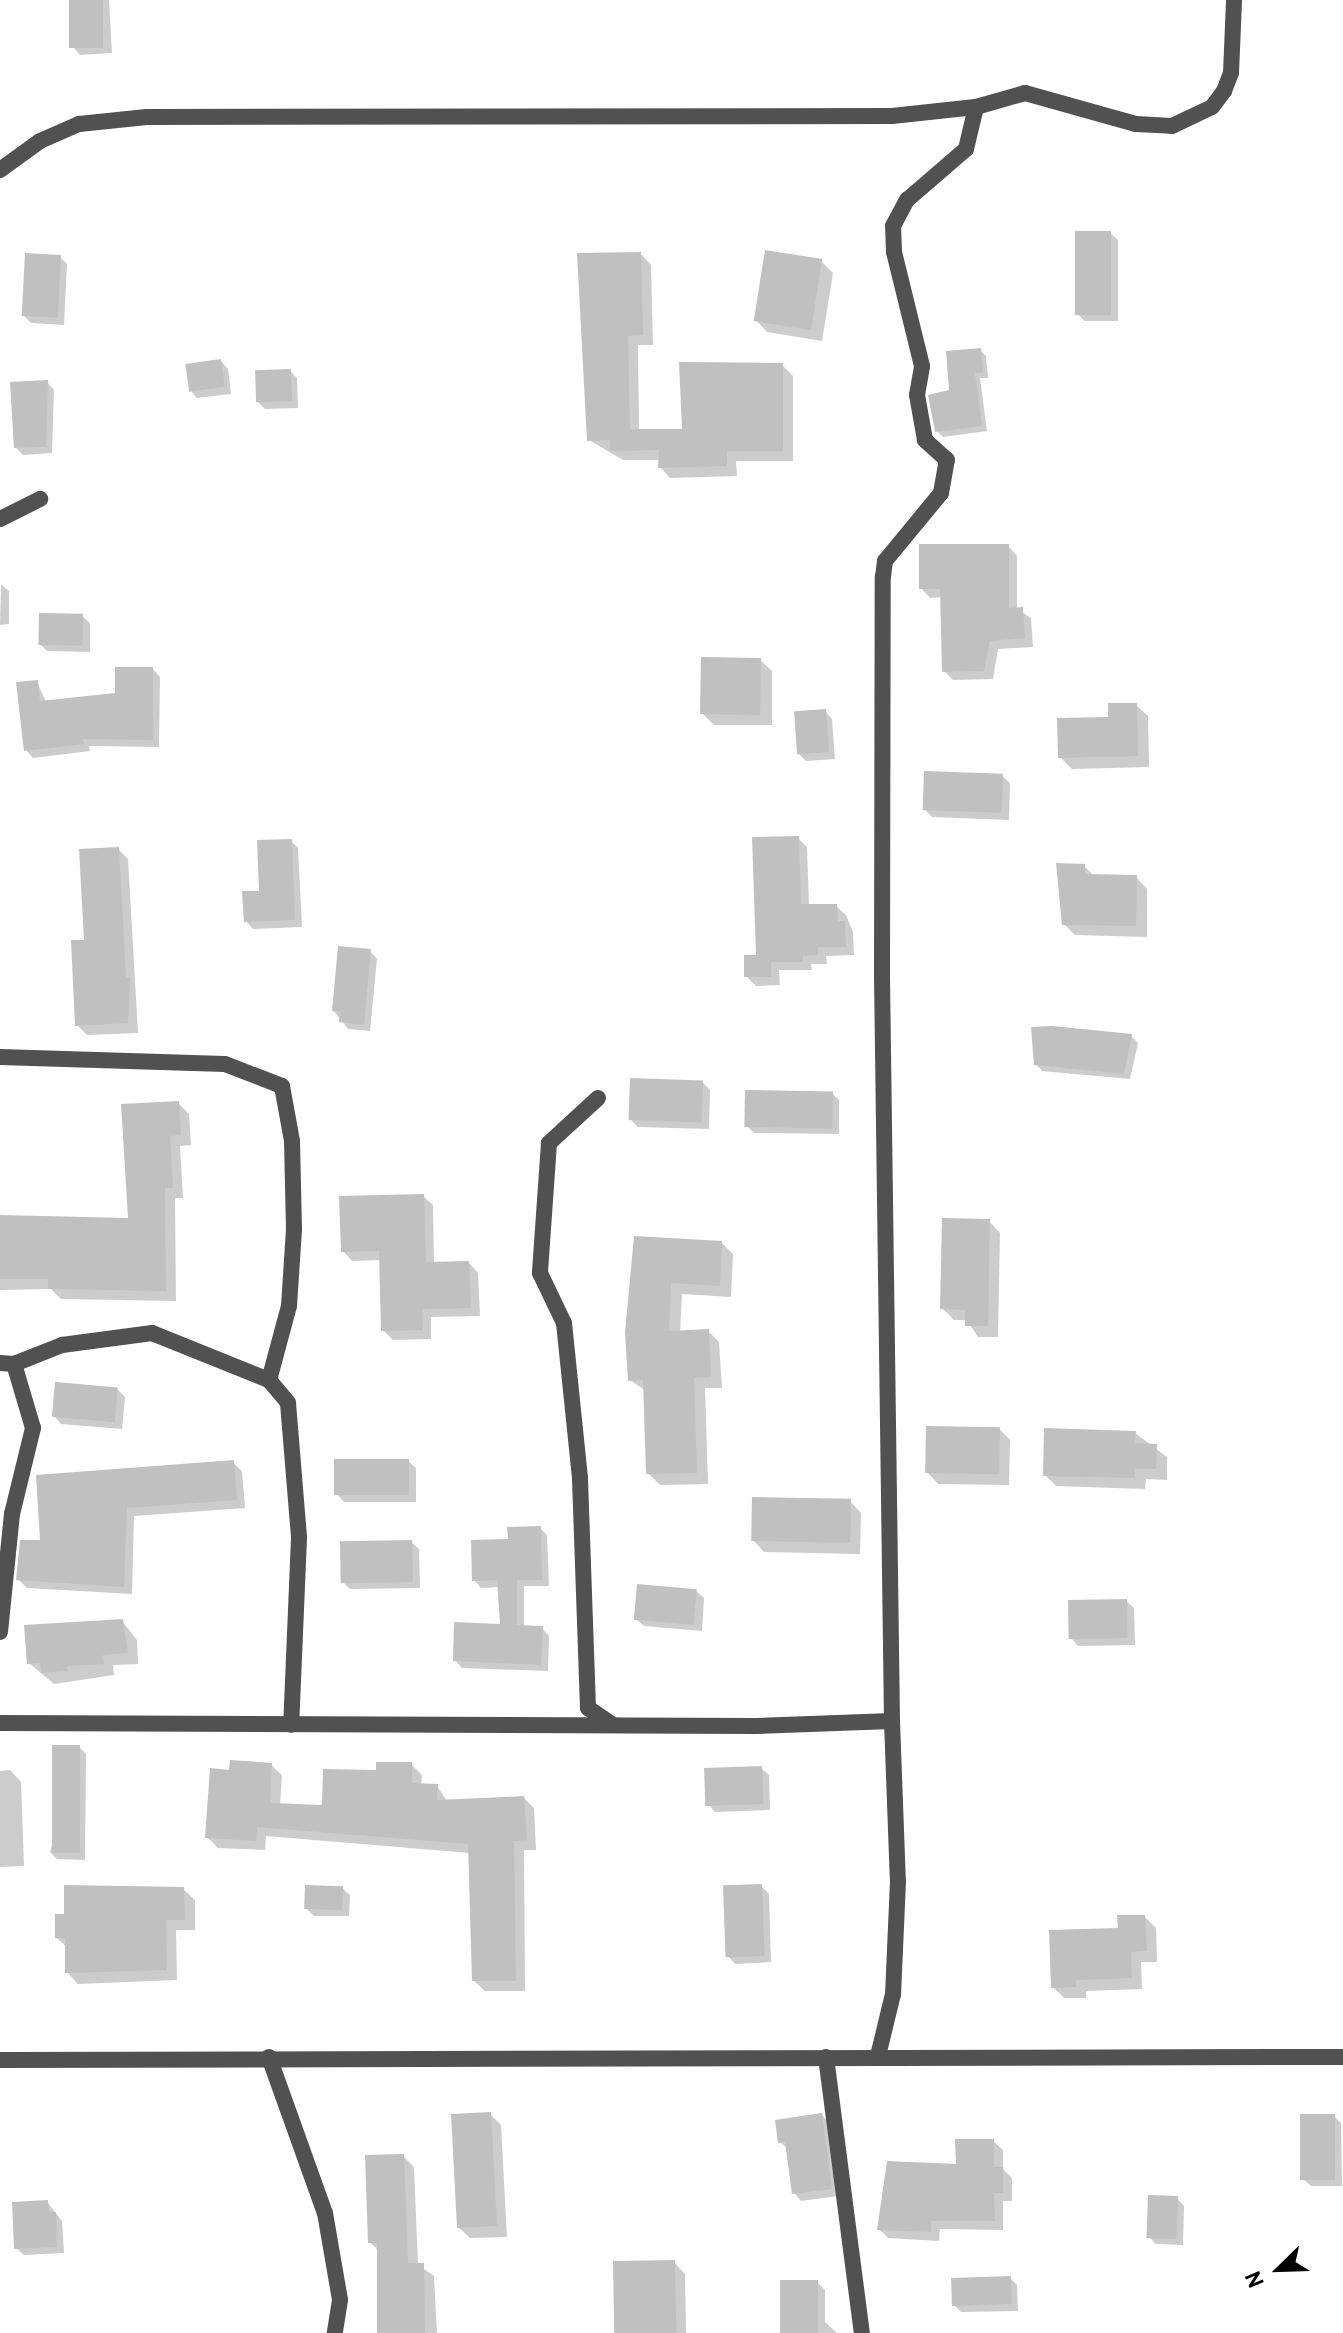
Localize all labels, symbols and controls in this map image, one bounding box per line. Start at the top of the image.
north arrow [1239,2229,1319,2309]
text: N [1241,2266,1272,2291]

